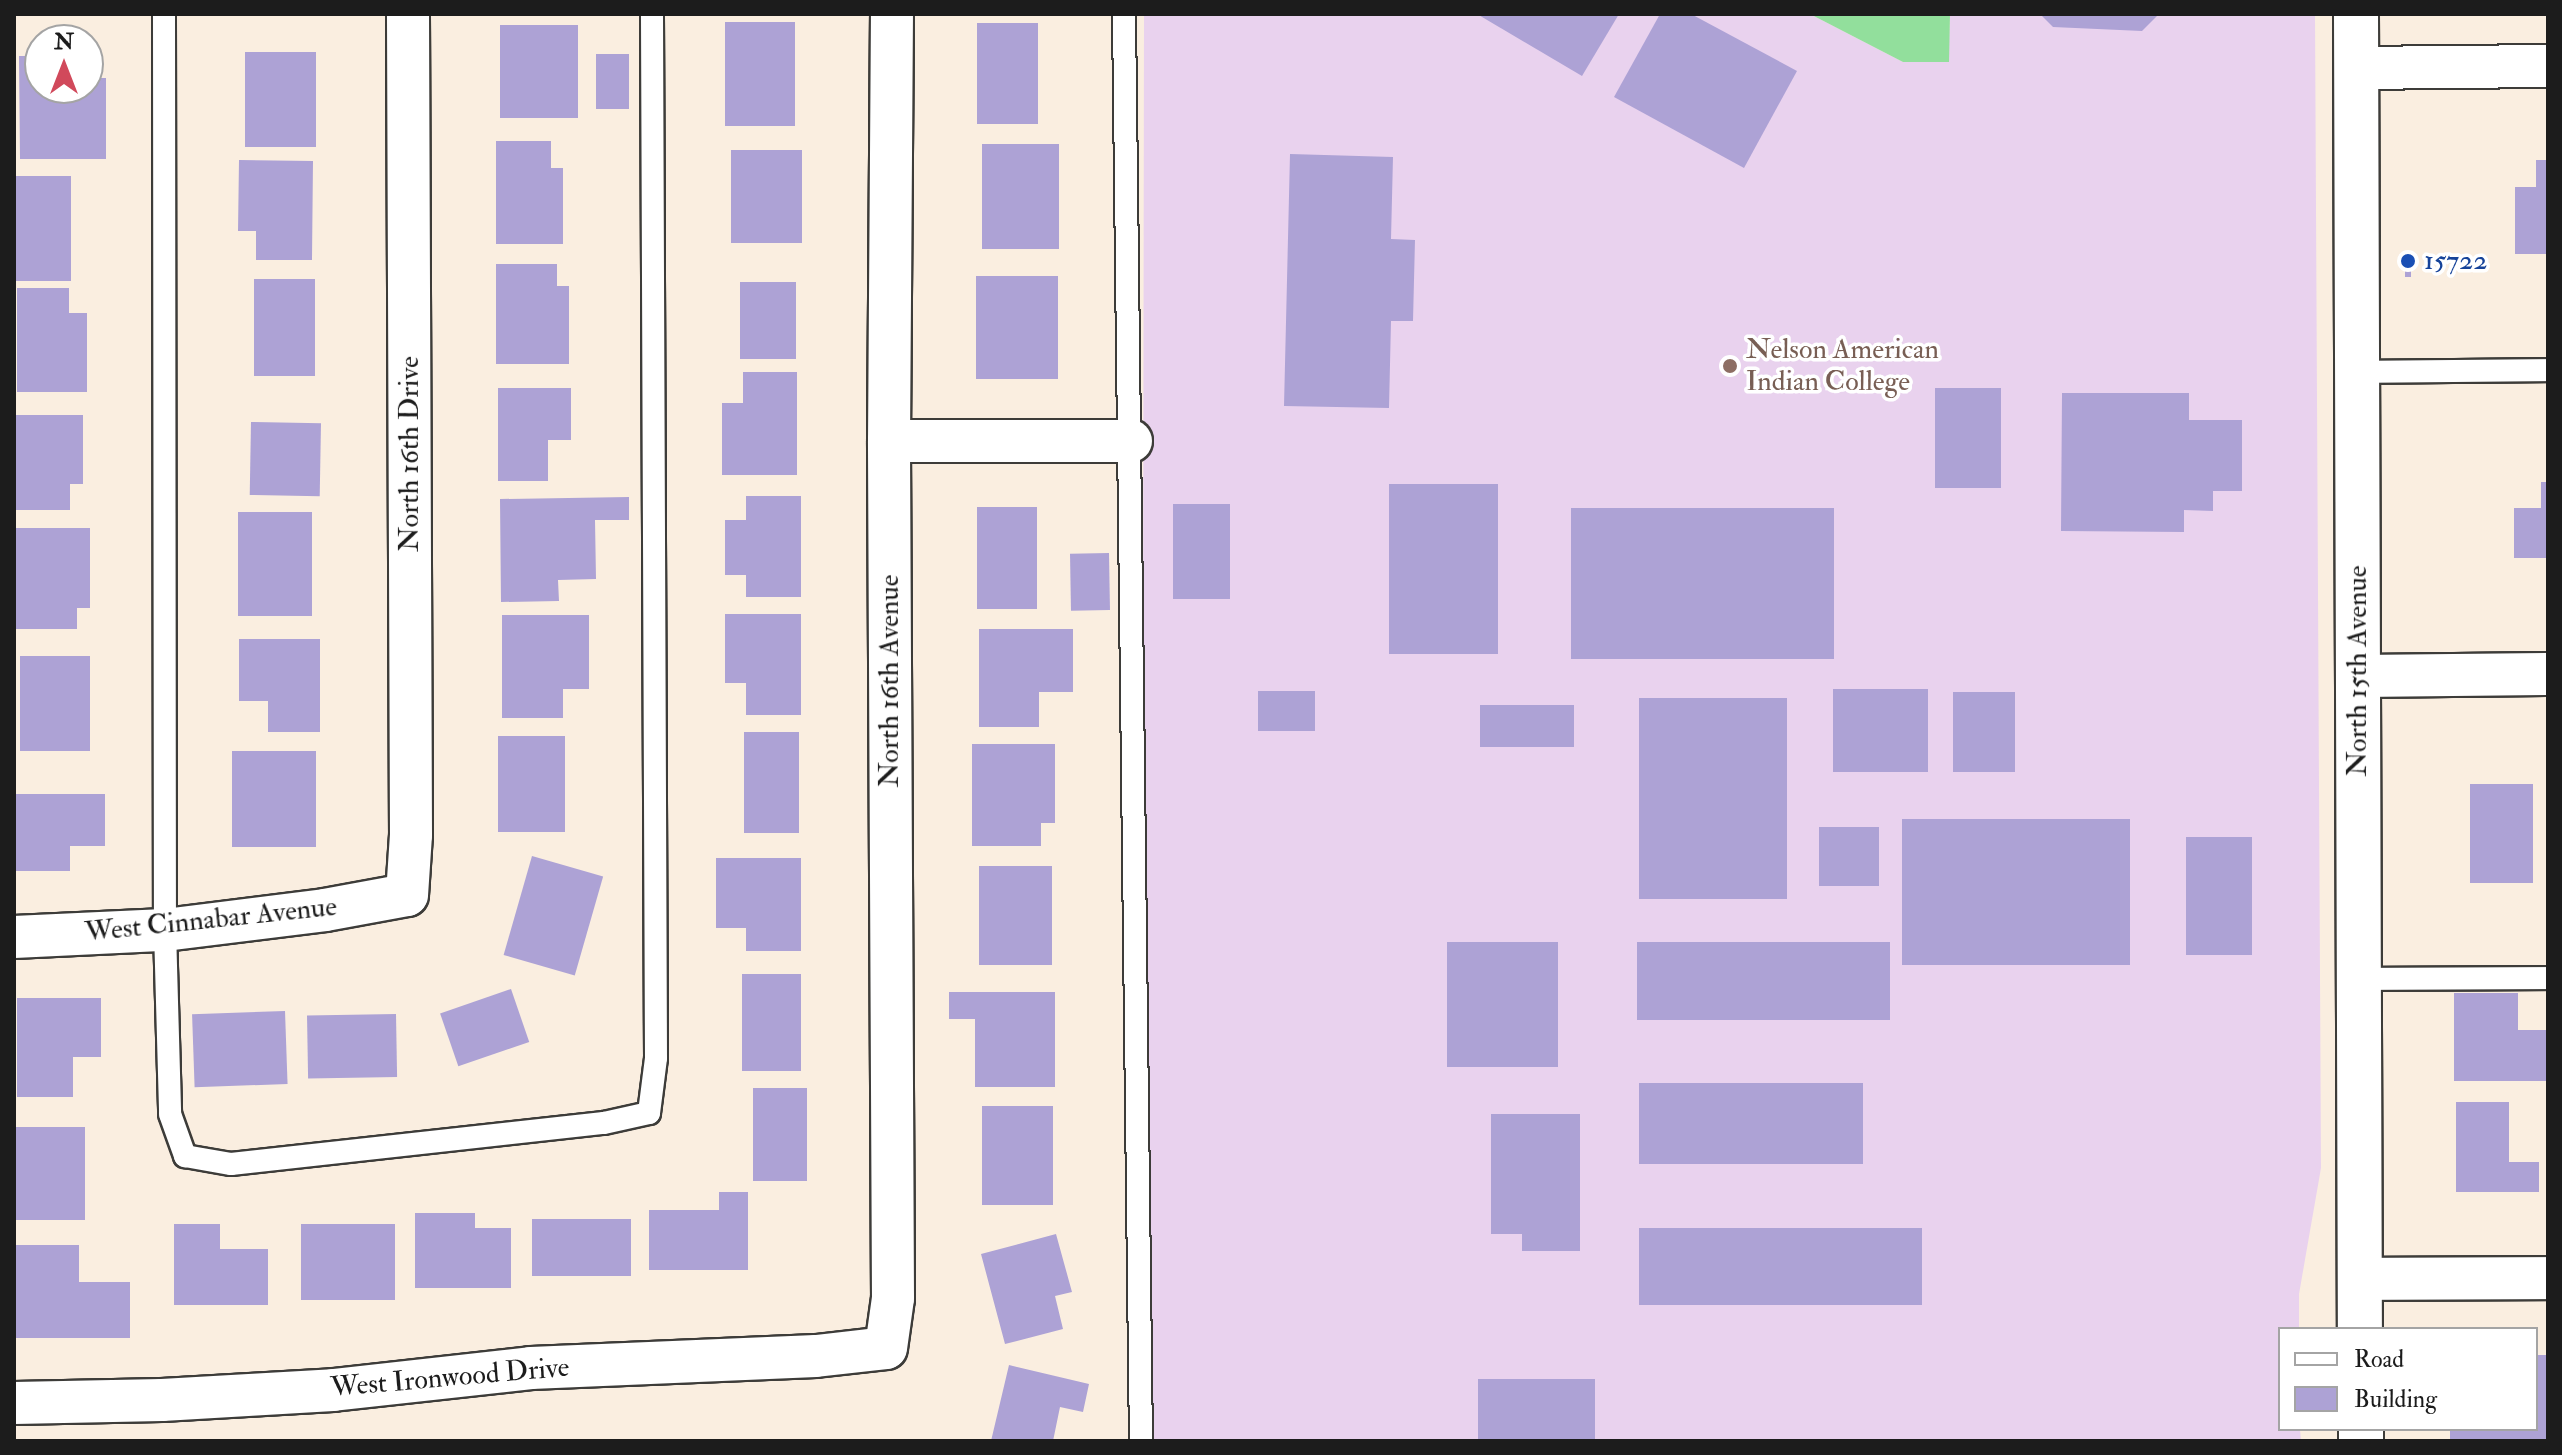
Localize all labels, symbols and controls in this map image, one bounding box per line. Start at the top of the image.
north arrow [24,24,104,104]
text: N [54,28,74,56]
place label: 15722 [2424,244,2487,278]
marker: 15722 [2399,252,2417,270]
place label: Nelson American Indian College [1746,333,1939,399]
street label: North 16th Drive [393,356,427,552]
marker: Nelson American Indian College [1721,357,1739,375]
street label: North 15th Avenue [2341,566,2375,776]
street label: North 16th Avenue [873,575,907,787]
street label: West Cinnabar Avenue [83,890,339,950]
legend [2278,1327,2538,1431]
text: Road [2354,1344,2404,1375]
street label: West Ironwood Drive [329,1351,571,1405]
text: Building [2354,1384,2437,1415]

